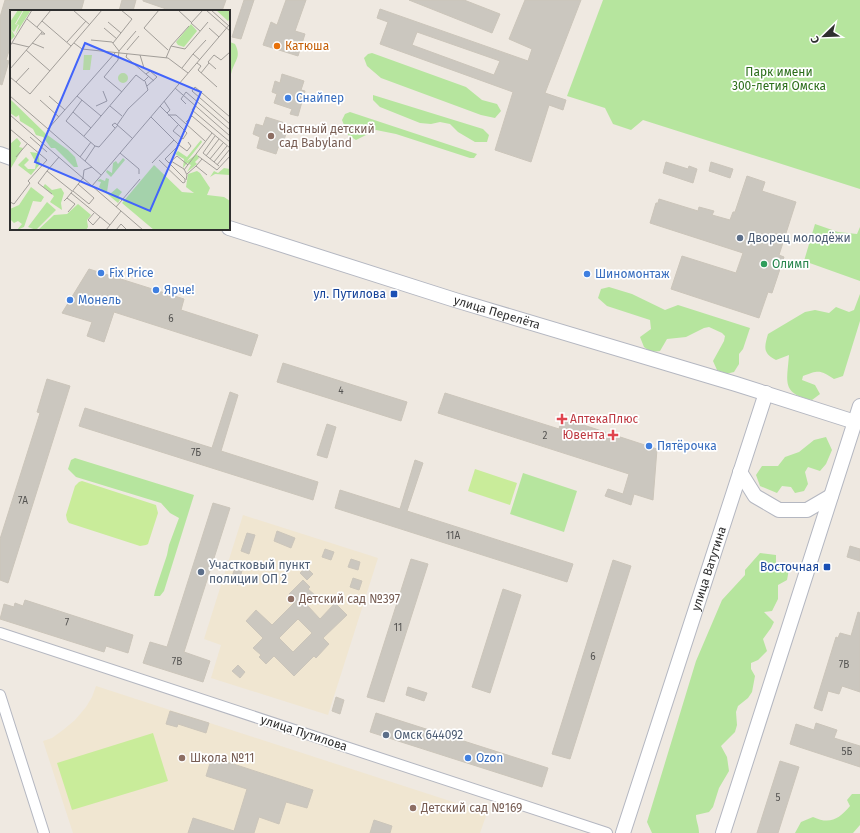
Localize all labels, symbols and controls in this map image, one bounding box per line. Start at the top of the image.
inset map [10,10,230,230]
north arrow [804,16,844,56]
text: С [808,34,822,45]
place label: Катюша [285,39,329,53]
marker: Катюша [272,41,282,51]
park label: Парк имени 300-летия Омска [732,65,826,93]
place label: Снайпер [296,91,344,105]
marker: Снайпер [283,93,293,103]
place label: Частный детский сад Babyland [279,122,375,150]
marker: Частный детский сад Babyland [266,131,276,141]
place label: Дворец молодёжи [747,231,851,245]
marker: Дворец молодёжи [735,233,745,243]
place label: Олимп [772,257,809,271]
marker: Олимп [759,259,769,269]
place label: Fix Price [109,266,154,280]
place label: Шиномонтаж [595,267,670,281]
marker: Fix Price [96,268,106,278]
marker: Шиномонтаж [582,269,592,279]
place label: Ярче! [164,283,195,297]
marker: Ярче! [151,285,161,295]
place label: ул. Путилова [314,287,386,301]
marker: ул. Путилова [389,289,399,299]
place label: Монель [78,293,121,307]
street label: улица Перелёта [452,293,542,332]
marker: Монель [65,295,75,305]
house number: 6 [168,313,174,325]
house number: 4 [338,385,344,397]
place label: АптекаПлюс [570,412,639,426]
marker: АптекаПлюс [557,414,567,424]
place label: Ювента [562,428,605,442]
house number: 2 [543,430,548,442]
marker: Ювента [608,430,618,440]
place label: Пятёрочка [657,439,717,453]
marker: Пятёрочка [644,441,654,451]
house number: 7Б [191,447,201,459]
house number: 7А [18,495,28,507]
street label: улица Ватутина [689,525,729,613]
house number: 11А [446,530,460,542]
place label: Участковый пункт полиции ОП 2 [209,558,311,586]
place label: Восточная [760,560,819,574]
marker: Восточная [822,562,832,572]
marker: Участковый пункт полиции ОП 2 [196,567,206,577]
place label: Детский сад №397 [298,592,400,606]
marker: Детский сад №397 [286,594,296,604]
house number: 7 [65,617,70,629]
house number: 11 [394,622,402,634]
house number: 6 [590,651,596,663]
house number: 7В [172,656,182,668]
house number: 7В [839,659,849,671]
street label: улица Путилова [259,712,349,754]
place label: Омск 644092 [394,728,463,742]
marker: Омск 644092 [381,730,391,740]
house number: 5Б [842,746,853,758]
place label: Школа №11 [190,751,254,765]
place label: Ozon [476,751,503,765]
marker: Школа №11 [177,753,187,763]
marker: Ozon [463,753,473,763]
house number: 5 [775,792,781,804]
place label: Детский сад №169 [420,801,522,815]
marker: Детский сад №169 [408,803,418,813]

